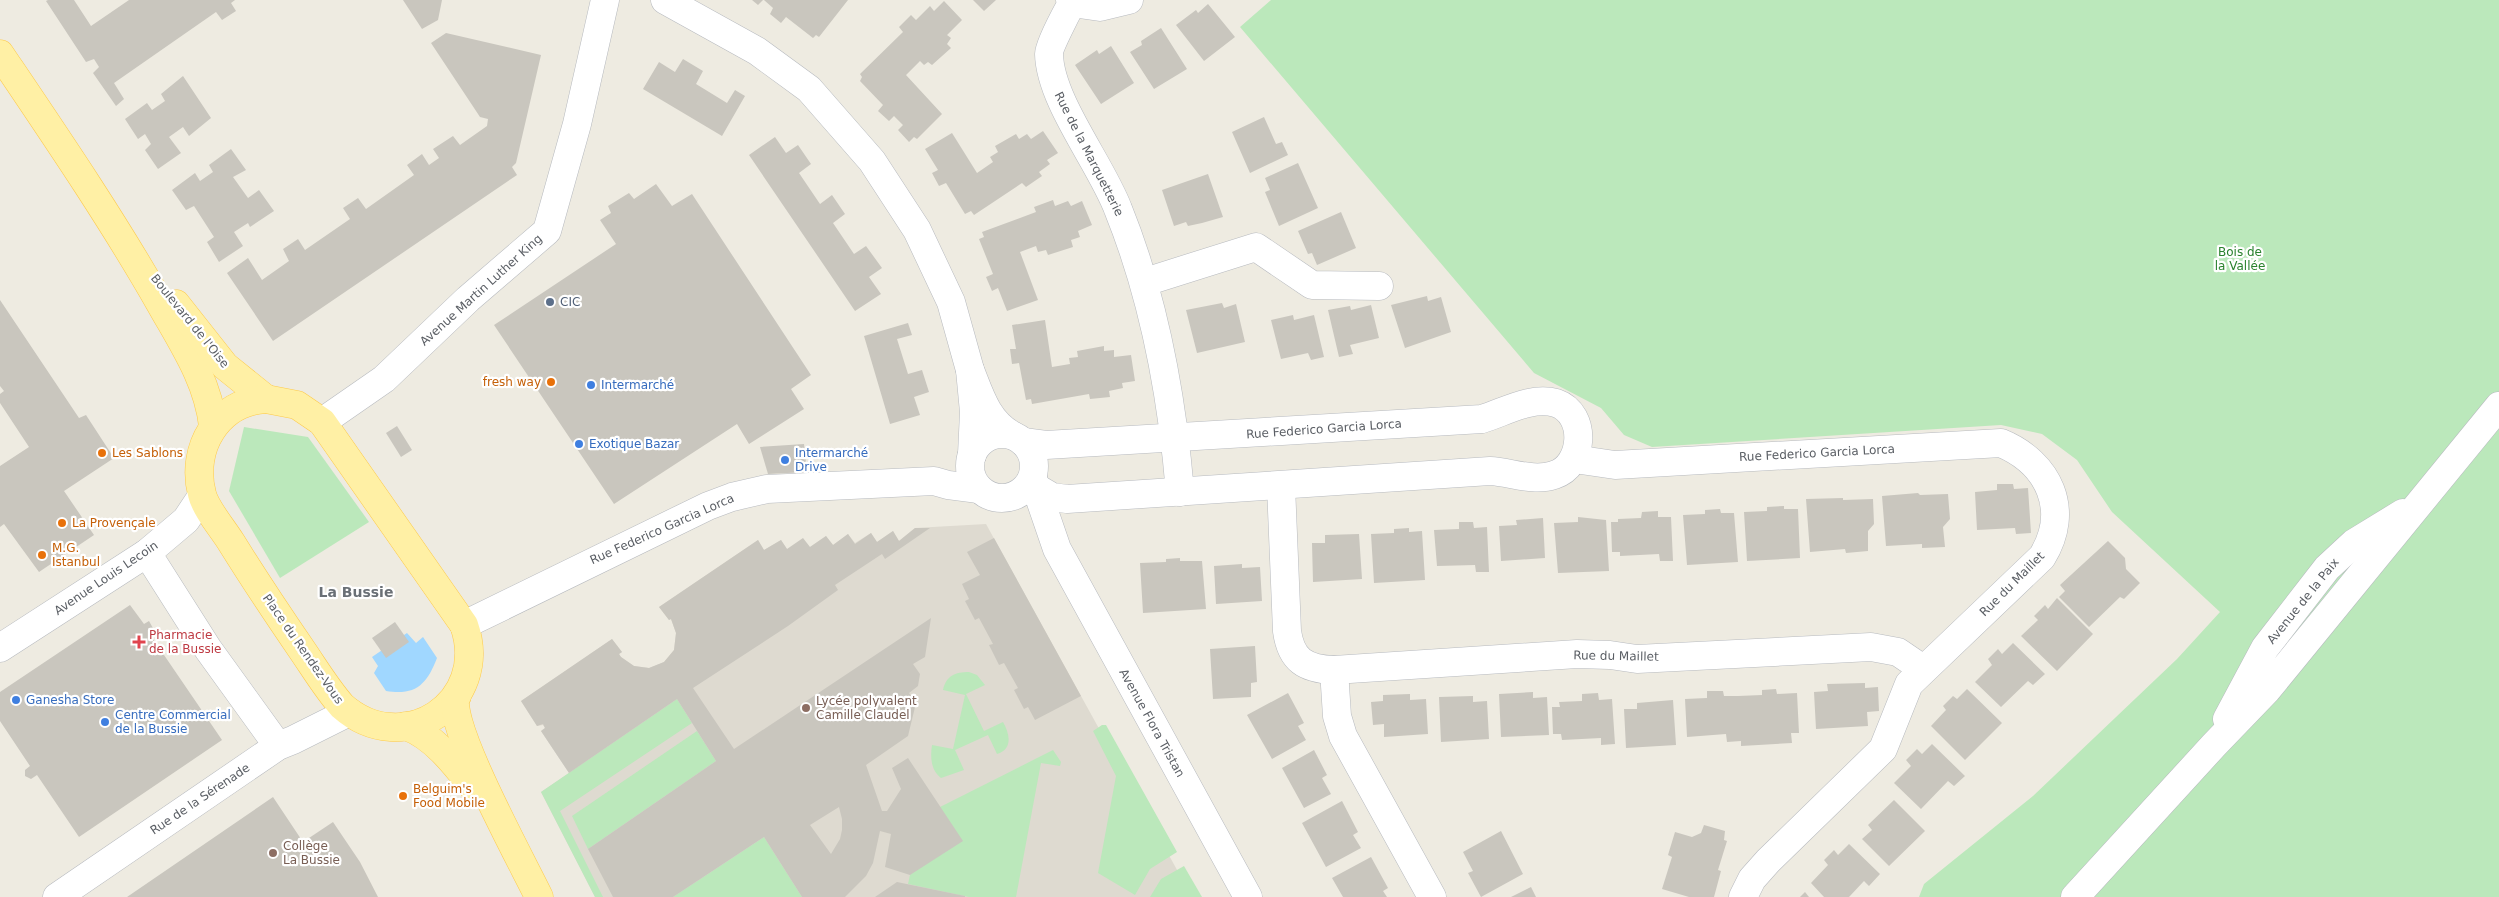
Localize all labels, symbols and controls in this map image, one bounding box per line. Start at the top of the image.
street label: Rue de la Marquetterie [1052,90,1126,218]
street label: Avenue Martin Luther King [417,231,545,349]
park label: Bois de la Vallée [2215,245,2265,273]
street label: Boulevard de l'Oise [148,271,232,371]
place label: CIC [560,295,580,309]
marker: CIC [544,296,556,308]
place label: fresh way [483,375,541,389]
marker: fresh way [545,376,557,388]
place label: Intermarché [601,378,674,392]
marker: Intermarché [585,379,597,391]
street label: Rue Federico Garcia Lorca [1246,417,1402,441]
place label: Exotique Bazar [589,437,679,451]
marker: Exotique Bazar [573,438,585,450]
street label: Rue Federico Garcia Lorca [1739,442,1895,464]
place label: Les Sablons [112,446,183,460]
place label: Intermarché Drive [795,446,868,474]
marker: Les Sablons [96,447,108,459]
marker: Intermarché Drive [779,454,791,466]
street label: Rue Federico Garcia Lorca [588,491,736,567]
place label: La Provençale [72,516,156,530]
marker: La Provençale [56,517,68,529]
street label: Avenue Louis Lecoin [52,538,160,618]
place label: M.G. Istanbul [52,541,100,569]
marker: M.G. Istanbul [36,549,48,561]
street label: Rue du Maillet [1977,549,2047,619]
street label: Avenue de la Paix [2264,555,2342,647]
district label: La Bussie [319,584,393,600]
street label: Place du Rendez-Vous [260,591,346,707]
place label: Pharmacie de la Bussie [149,628,221,656]
marker: Pharmacie de la Bussie [133,636,145,648]
street label: Rue du Maillet [1573,648,1659,664]
street label: Avenue Flora Tristan [1116,666,1188,780]
place label: Ganesha Store [26,693,114,707]
marker: Ganesha Store [10,694,22,706]
place label: Lycée polyvalent Camille Claudel [816,694,917,722]
marker: Lycée polyvalent Camille Claudel [800,702,812,714]
place label: Centre Commercial de la Bussie [115,708,231,736]
marker: Centre Commercial de la Bussie [99,716,111,728]
street label: Rue de la Sérenade [148,761,252,837]
place label: Belguim's Food Mobile [413,782,485,810]
marker: Belguim's Food Mobile [397,790,409,802]
place label: Collège La Bussie [283,839,340,867]
marker: Collège La Bussie [267,847,279,859]

